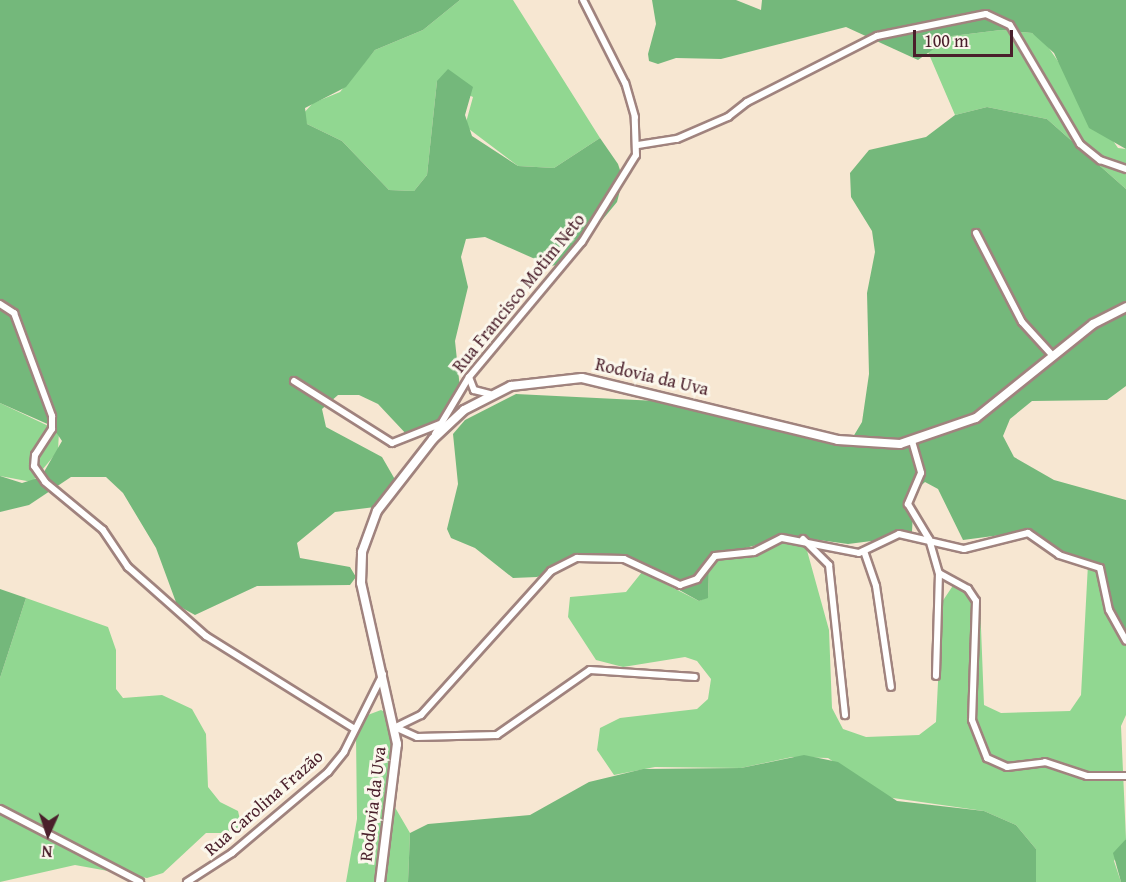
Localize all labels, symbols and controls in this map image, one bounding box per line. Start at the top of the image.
scale bar [916,18,1016,56]
text: 100 m [924,27,969,54]
street label: Rua Francisco Motim Neto [448,209,590,377]
street label: Rodovia da Uva [593,353,711,401]
street label: Rodovia da Uva [355,745,391,863]
street label: Rua Carolina Frazão [200,746,328,860]
north arrow [18,804,78,864]
text: N [41,840,53,864]

